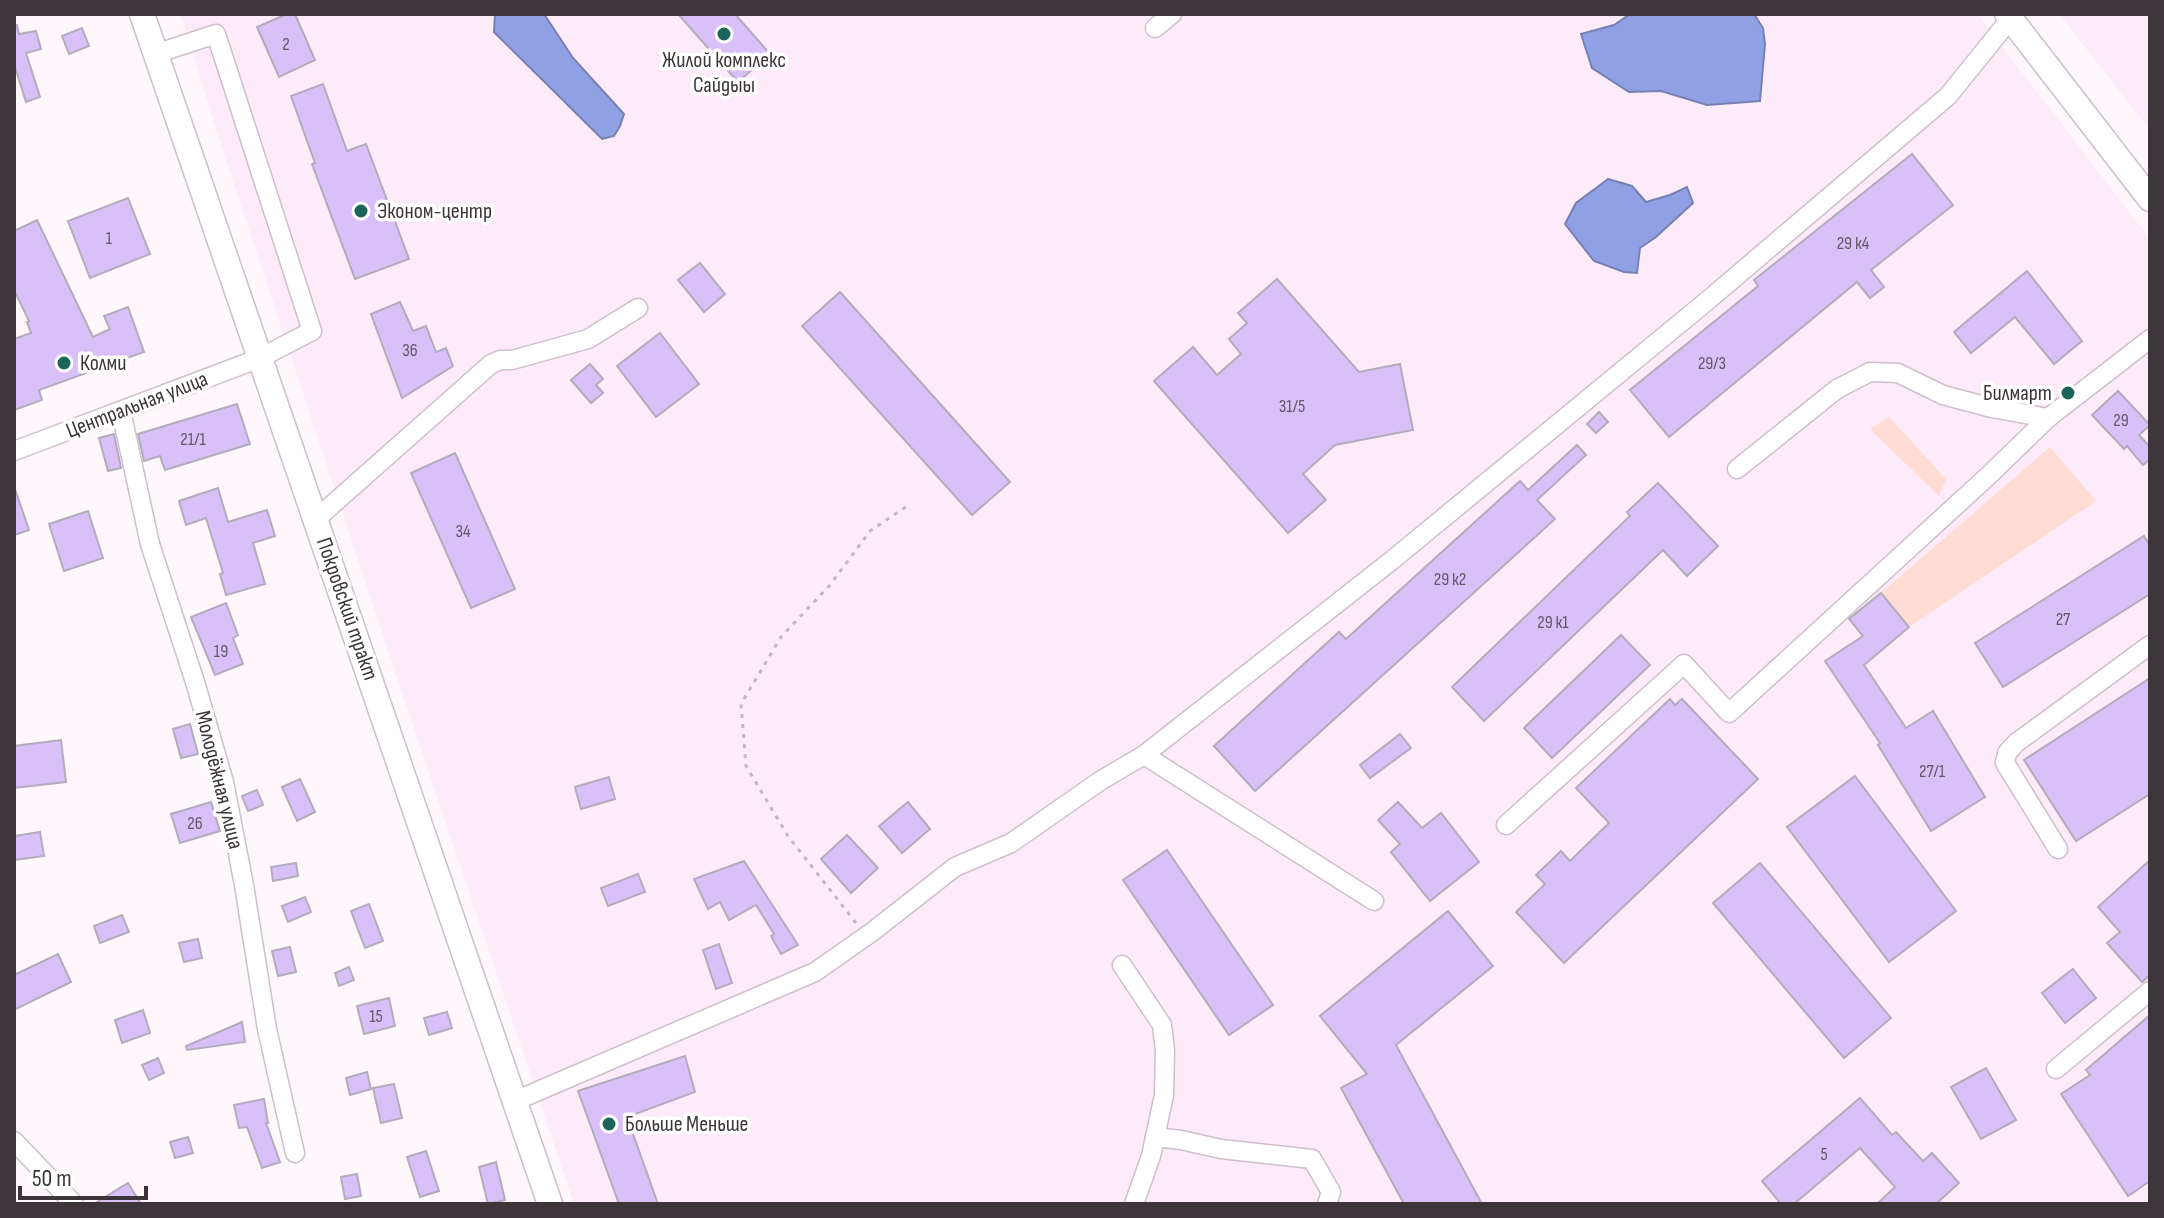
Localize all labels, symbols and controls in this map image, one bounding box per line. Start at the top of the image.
marker: Жилой комплекс Сайдыы [715,25,733,43]
house number: 2 [282,34,290,55]
place label: Жилой комплекс Сайдыы [662,47,786,99]
place label: Эконом-центр [377,198,492,225]
marker: Эконом-центр [352,202,370,220]
house number: 1 [106,228,113,249]
house number: 29 к4 [1837,233,1870,254]
house number: 36 [402,340,418,361]
place label: Колми [80,350,127,377]
house number: 29/3 [1698,353,1726,374]
marker: Колми [55,354,73,372]
street label: Центральная улица [62,366,212,444]
place label: Билмарт [1983,380,2052,407]
marker: Билмарт [2059,384,2077,402]
house number: 31/5 [1279,396,1305,417]
house number: 29 [2113,410,2129,431]
house number: 21/1 [180,429,207,450]
house number: 34 [455,521,471,542]
street label: Покровский тракт [310,534,384,684]
house number: 29 к2 [1434,569,1466,590]
house number: 27 [2056,609,2071,630]
house number: 29 к1 [1537,612,1569,633]
house number: 19 [214,641,228,662]
street label: Молодёжная улица [189,708,249,852]
house number: 27/1 [1919,761,1946,782]
house number: 26 [187,813,203,834]
house number: 15 [369,1006,383,1027]
place label: Больше Меньше [625,1111,748,1138]
marker: Больше Меньше [600,1115,618,1133]
house number: 5 [1820,1144,1828,1165]
scale bar [20,1150,146,1200]
text: 50 m [32,1164,72,1193]

